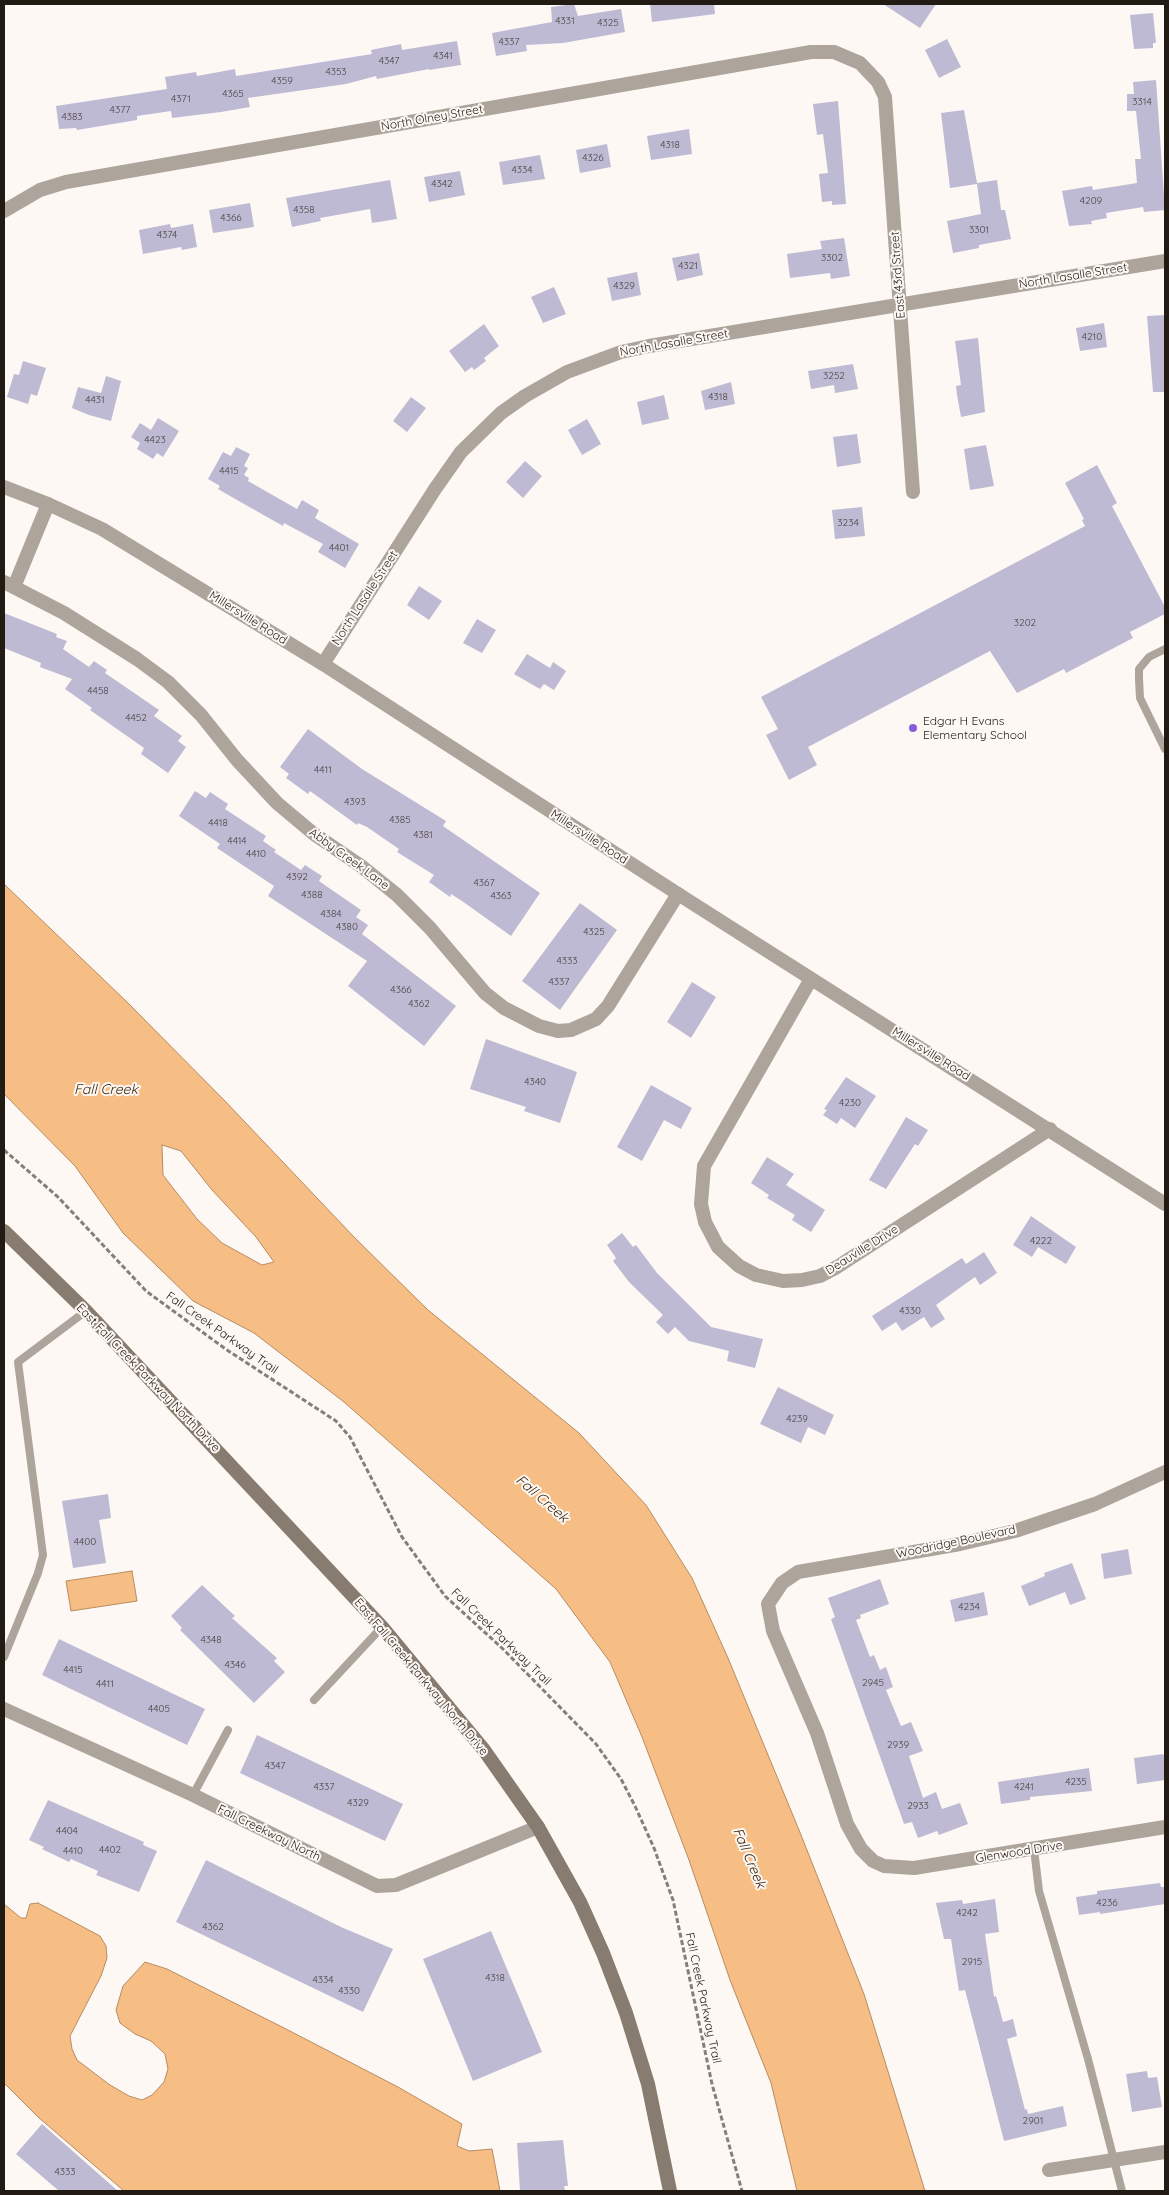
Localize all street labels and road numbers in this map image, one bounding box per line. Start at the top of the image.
street label: North Olney Street [380,102,484,134]
street label: East 43rd Street [888,231,908,319]
street label: North Lasalle Street [1018,260,1128,292]
street label: North Lasalle Street [619,326,729,360]
street label: North Lasalle Street [329,548,401,648]
street label: Millersville Road [206,588,290,648]
street label: Millersville Road [548,807,630,867]
street label: Abby Creek Lane [306,825,392,893]
street label: Millersville Road [889,1024,973,1084]
street label: Deauville Drive [823,1222,901,1278]
street label: Fall Creek Parkway Trail [163,1289,281,1377]
street label: East Fall Creek Parkway North Drive [73,1301,223,1455]
street label: Woodridge Boulevard [895,1522,1017,1562]
street label: Fall Creek Parkway Trail [448,1585,554,1689]
street label: East Fall Creek Parkway North Drive [351,1596,491,1758]
street label: Fall Creekway North [215,1802,323,1864]
street label: Glenwood Drive [975,1838,1063,1866]
street label: Fall Creek Parkway Trail [682,1931,724,2065]

